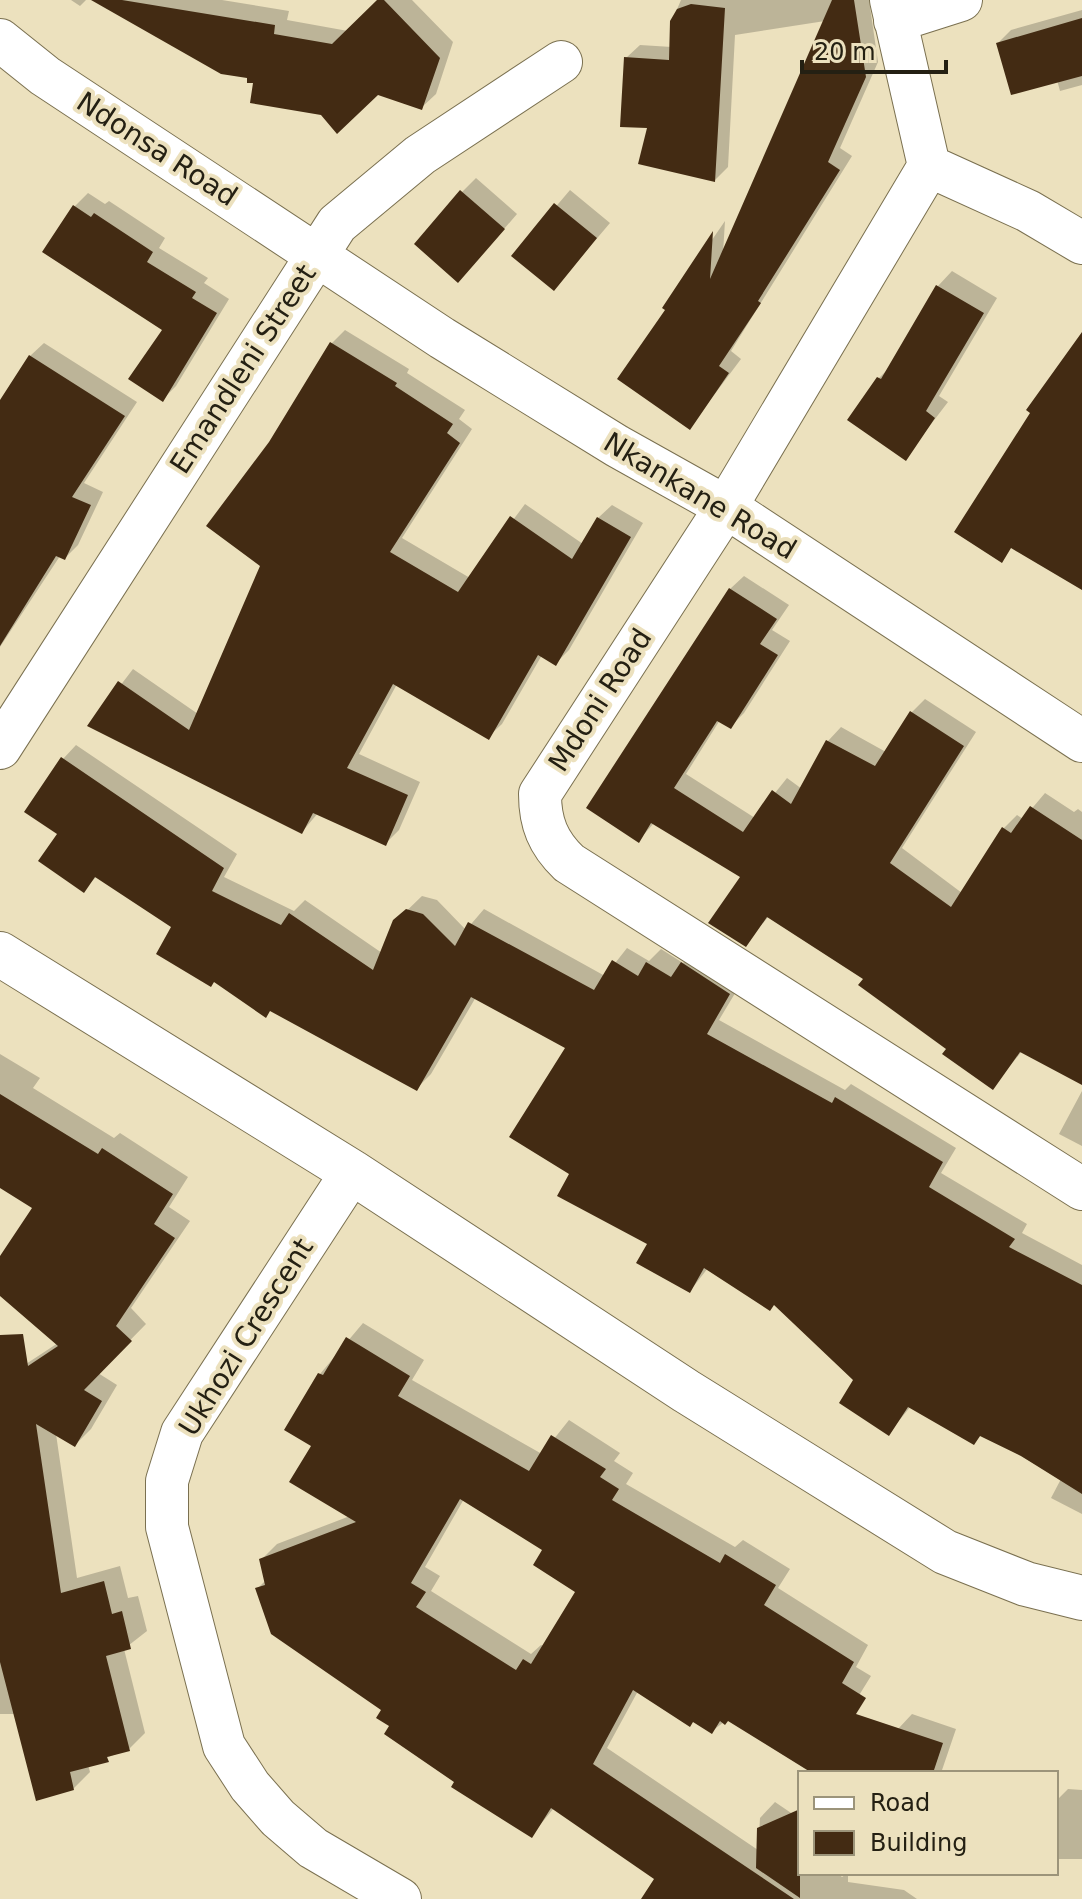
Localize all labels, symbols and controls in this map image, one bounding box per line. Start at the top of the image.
scale bar [802,24,946,74]
text: 20 m [814,38,876,66]
street label: Ndonsa Road [71,85,243,213]
street label: Emandleni Street [163,258,323,480]
street label: Nkankane Road [598,426,802,566]
street label: Mdoni Road [542,622,658,778]
street label: Ukhozi Crescent [172,1232,320,1442]
legend [798,1771,1058,1875]
text: Road [870,1789,930,1817]
text: Building [870,1829,967,1857]

